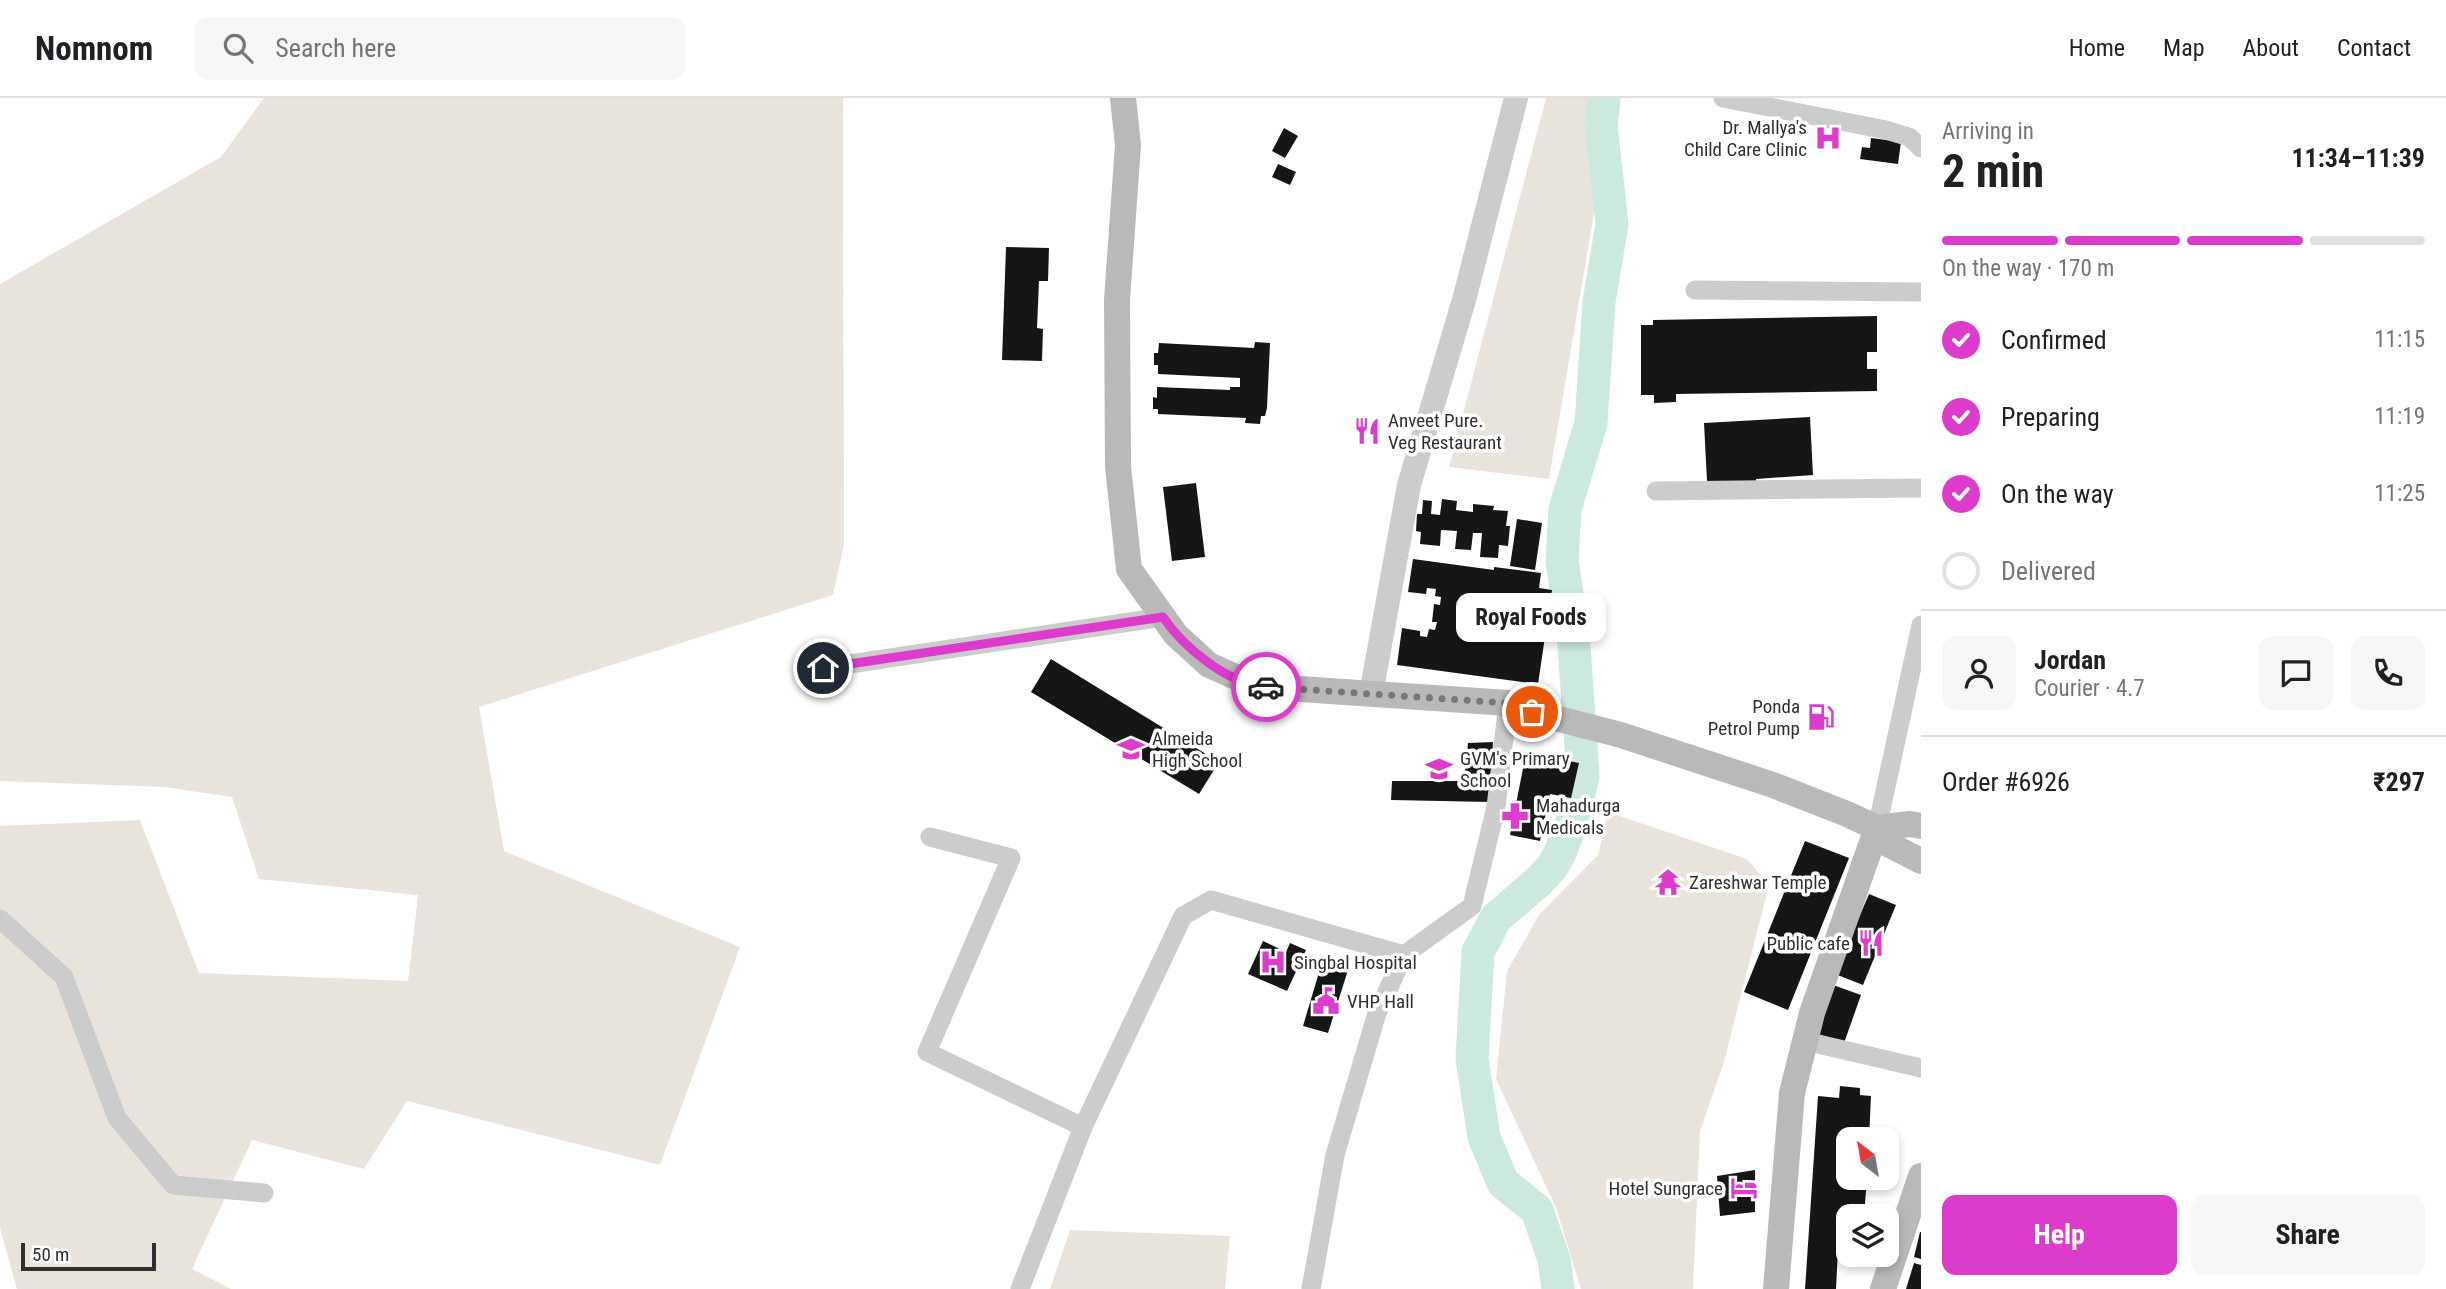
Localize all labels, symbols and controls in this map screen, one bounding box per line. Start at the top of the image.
search box [195,17,685,80]
text: Nomnom [35,29,153,68]
icon: search [219,29,257,67]
text: Search here [275,33,396,63]
text: Home [2069,34,2125,62]
text: Map [2163,34,2205,62]
text: About [2243,34,2299,62]
text: Contact [2337,34,2411,62]
place label: Dr. Mallya's Child Care Clinic [1684,116,1807,161]
text: Arriving in [1942,118,2034,145]
hospital icon: Dr. Mallya's Child Care Clinic [1813,123,1843,153]
text: 11:34–11:39 [2291,143,2425,173]
text: 2 min [1942,144,2044,198]
text: On the way · 170 m [1942,255,2114,282]
icon: check [1942,321,1980,359]
text: Confirmed [2001,325,2107,355]
text: 11:15 [2374,326,2425,353]
icon: check [1942,398,1980,436]
text: Preparing [2001,402,2100,432]
text: 11:19 [2374,403,2425,430]
place label: Anveet Pure. Veg Restaurant [1388,409,1502,454]
restaurant icon: Anveet Pure. Veg Restaurant [1352,416,1382,446]
icon: check [1942,475,1980,513]
text: On the way [2001,479,2114,509]
text: 11:25 [2374,480,2425,507]
text: Delivered [2001,556,2096,586]
callout: Royal Foods [1457,593,1607,642]
text: Royal Foods [1475,604,1587,631]
button: person [1942,636,2016,710]
button: chat [2259,636,2333,710]
button: phone [2351,636,2425,710]
pin [793,638,853,698]
text: Jordan [2034,645,2106,675]
icon: home [804,649,842,687]
courier [1231,652,1301,722]
icon: car [1247,668,1285,706]
text: Courier · 4.7 [2034,675,2145,702]
pin [1502,682,1562,742]
icon: bag [1513,693,1551,731]
place label: Ponda Petrol Pump [1708,695,1800,740]
fuel station icon: Ponda Petrol Pump [1806,702,1836,732]
place label: Almeida High School [1152,727,1242,772]
school or university icon: Almeida High School [1116,734,1146,764]
place label: GVM's Primary School [1460,747,1570,792]
school or university icon: GVM's Primary School [1424,754,1454,784]
text: Order #6926 [1942,767,2070,797]
text: ₹297 [2373,767,2425,797]
place label: Mahadurga Medicals [1536,794,1620,839]
pharmacy icon: Mahadurga Medicals [1500,801,1530,831]
temple icon: Zareshwar Temple [1653,867,1683,897]
place label: Zareshwar Temple [1689,871,1827,894]
restaurant icon: Public cafe [1856,928,1886,958]
place label: Public cafe [1766,932,1850,955]
hospital icon: Singbal Hospital [1258,947,1288,977]
place label: Singbal Hospital [1294,951,1417,974]
public building icon: VHP Hall [1311,986,1341,1016]
place label: VHP Hall [1347,990,1414,1013]
north arrow [1836,1127,1899,1190]
map controls [1836,1127,1899,1267]
hotel icon: Hotel Sungrace [1729,1173,1759,1203]
place label: Hotel Sungrace [1609,1177,1723,1200]
button: Help [1942,1195,2177,1275]
button: Share [2191,1195,2425,1275]
button: layers [1836,1204,1899,1267]
scale bar [21,1240,156,1272]
text: 50 m [32,1243,69,1266]

